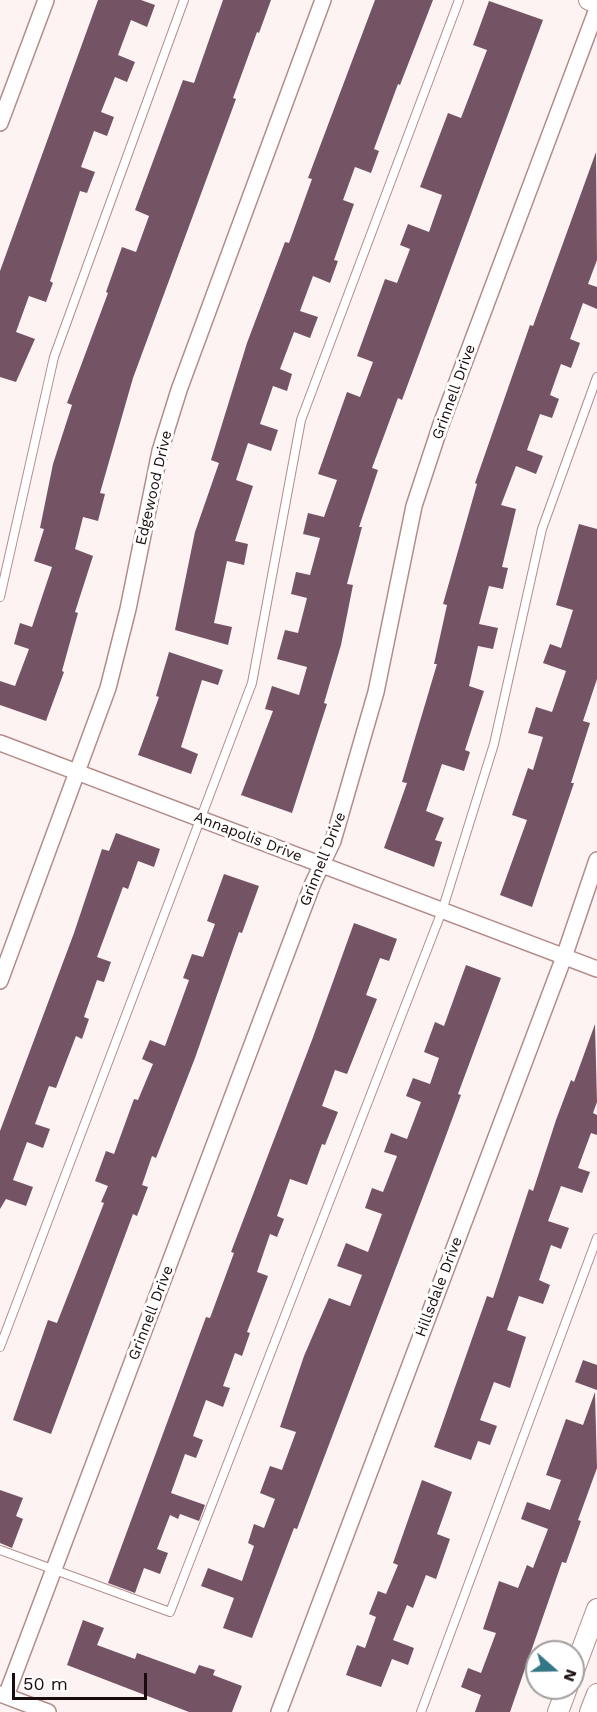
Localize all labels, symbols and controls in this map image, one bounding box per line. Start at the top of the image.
street label: Grinnell Drive [428,342,480,442]
street label: Edgewood Drive [132,429,176,547]
street label: Annapolis Drive [191,808,305,866]
street label: Grinnell Drive [296,809,350,909]
street label: Hillsdale Drive [412,1234,466,1340]
street label: Grinnell Drive [125,1263,177,1363]
north arrow [525,1640,585,1700]
scale bar [15,1661,150,1699]
text: N [560,1667,581,1684]
text: 50 m [23,1673,68,1694]

